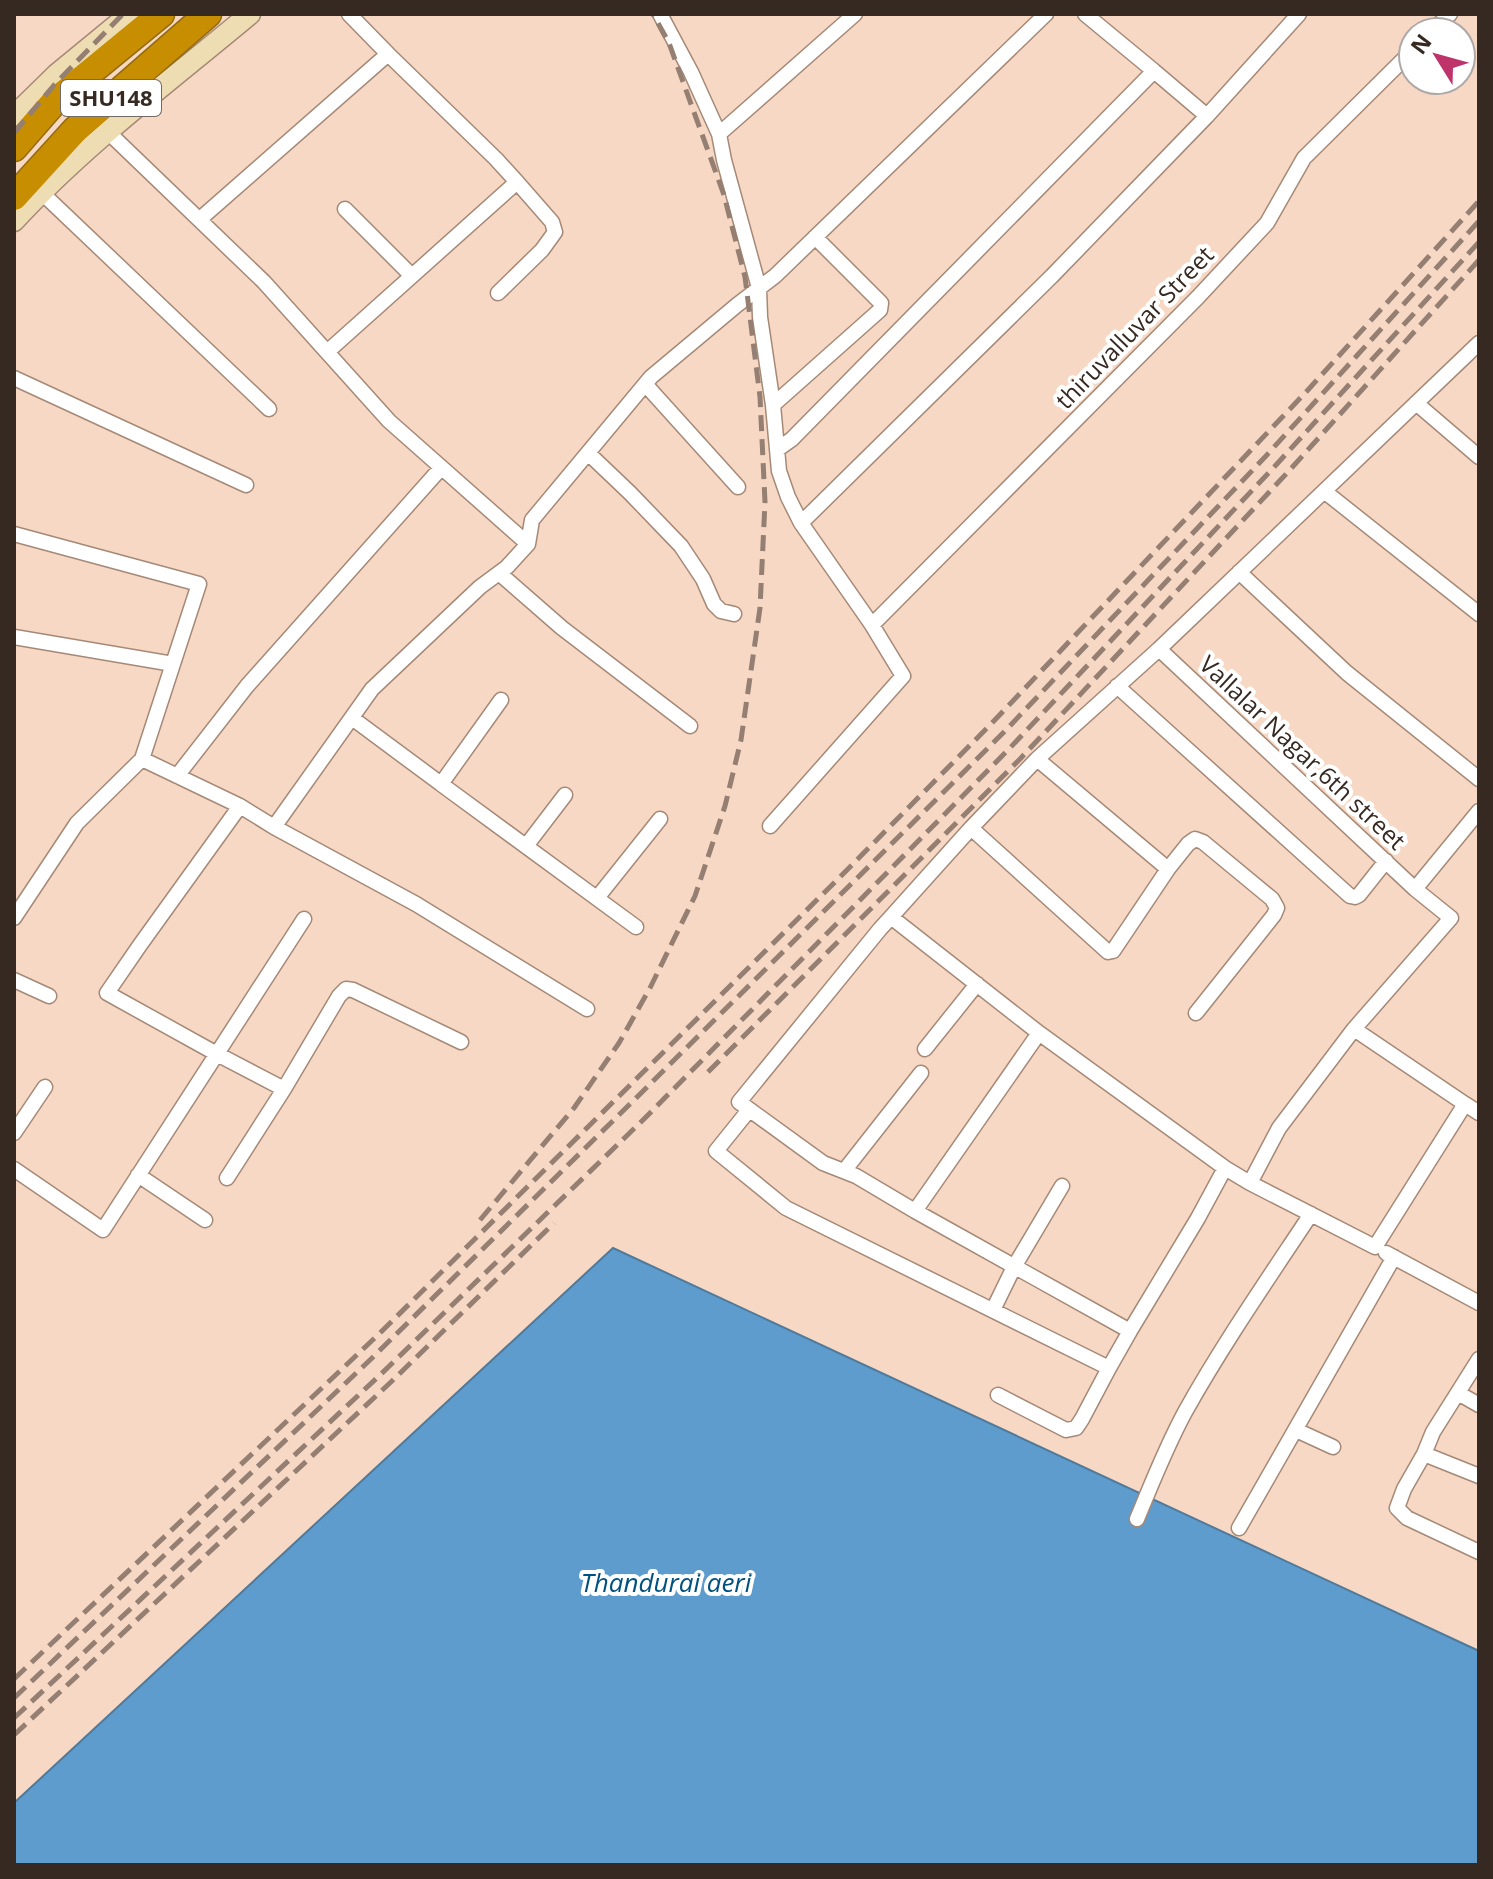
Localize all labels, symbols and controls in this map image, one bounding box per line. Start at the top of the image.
north arrow [1397,16,1477,96]
text: N [1403,27,1438,60]
road number: SHU148 [61,80,161,116]
street label: thiruvalluvar Street [1048,238,1220,416]
street label: Vallalar Nagar,6th street [1193,647,1413,856]
water label: Thandurai aeri [581,1564,752,1600]

